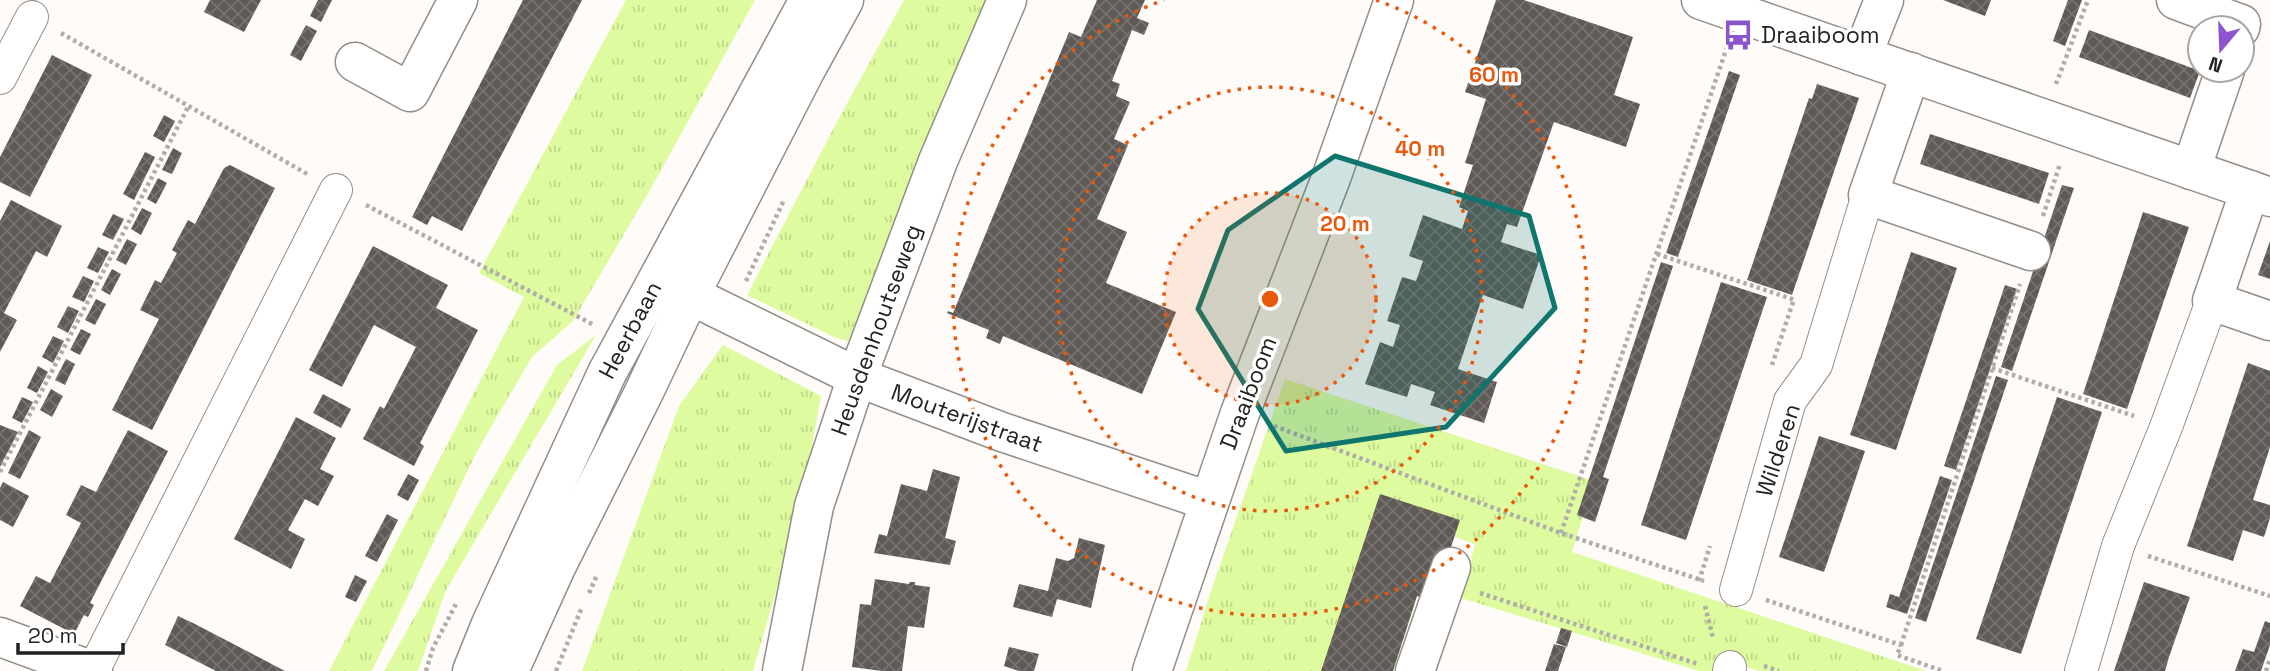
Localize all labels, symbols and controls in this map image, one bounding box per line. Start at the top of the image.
north arrow [2186,14,2256,84]
bus stop icon: Draaiboom [1721,18,1755,52]
place label: Draaiboom [1761,20,1880,50]
text: N [2206,51,2226,78]
text: 60 m [1469,61,1519,88]
text: 40 m [1395,135,1445,162]
text: 20 m [1320,210,1370,237]
street label: Heusdenhoutseweg [824,220,928,440]
street label: Heerbaan [592,276,668,384]
centre of rings [1258,287,1282,311]
street label: Draaiboom [1213,332,1283,454]
street label: Mouterijstraat [887,377,1047,459]
street label: Wilderen [1749,400,1807,500]
scale bar [18,612,122,656]
text: 20 m [28,622,78,649]

